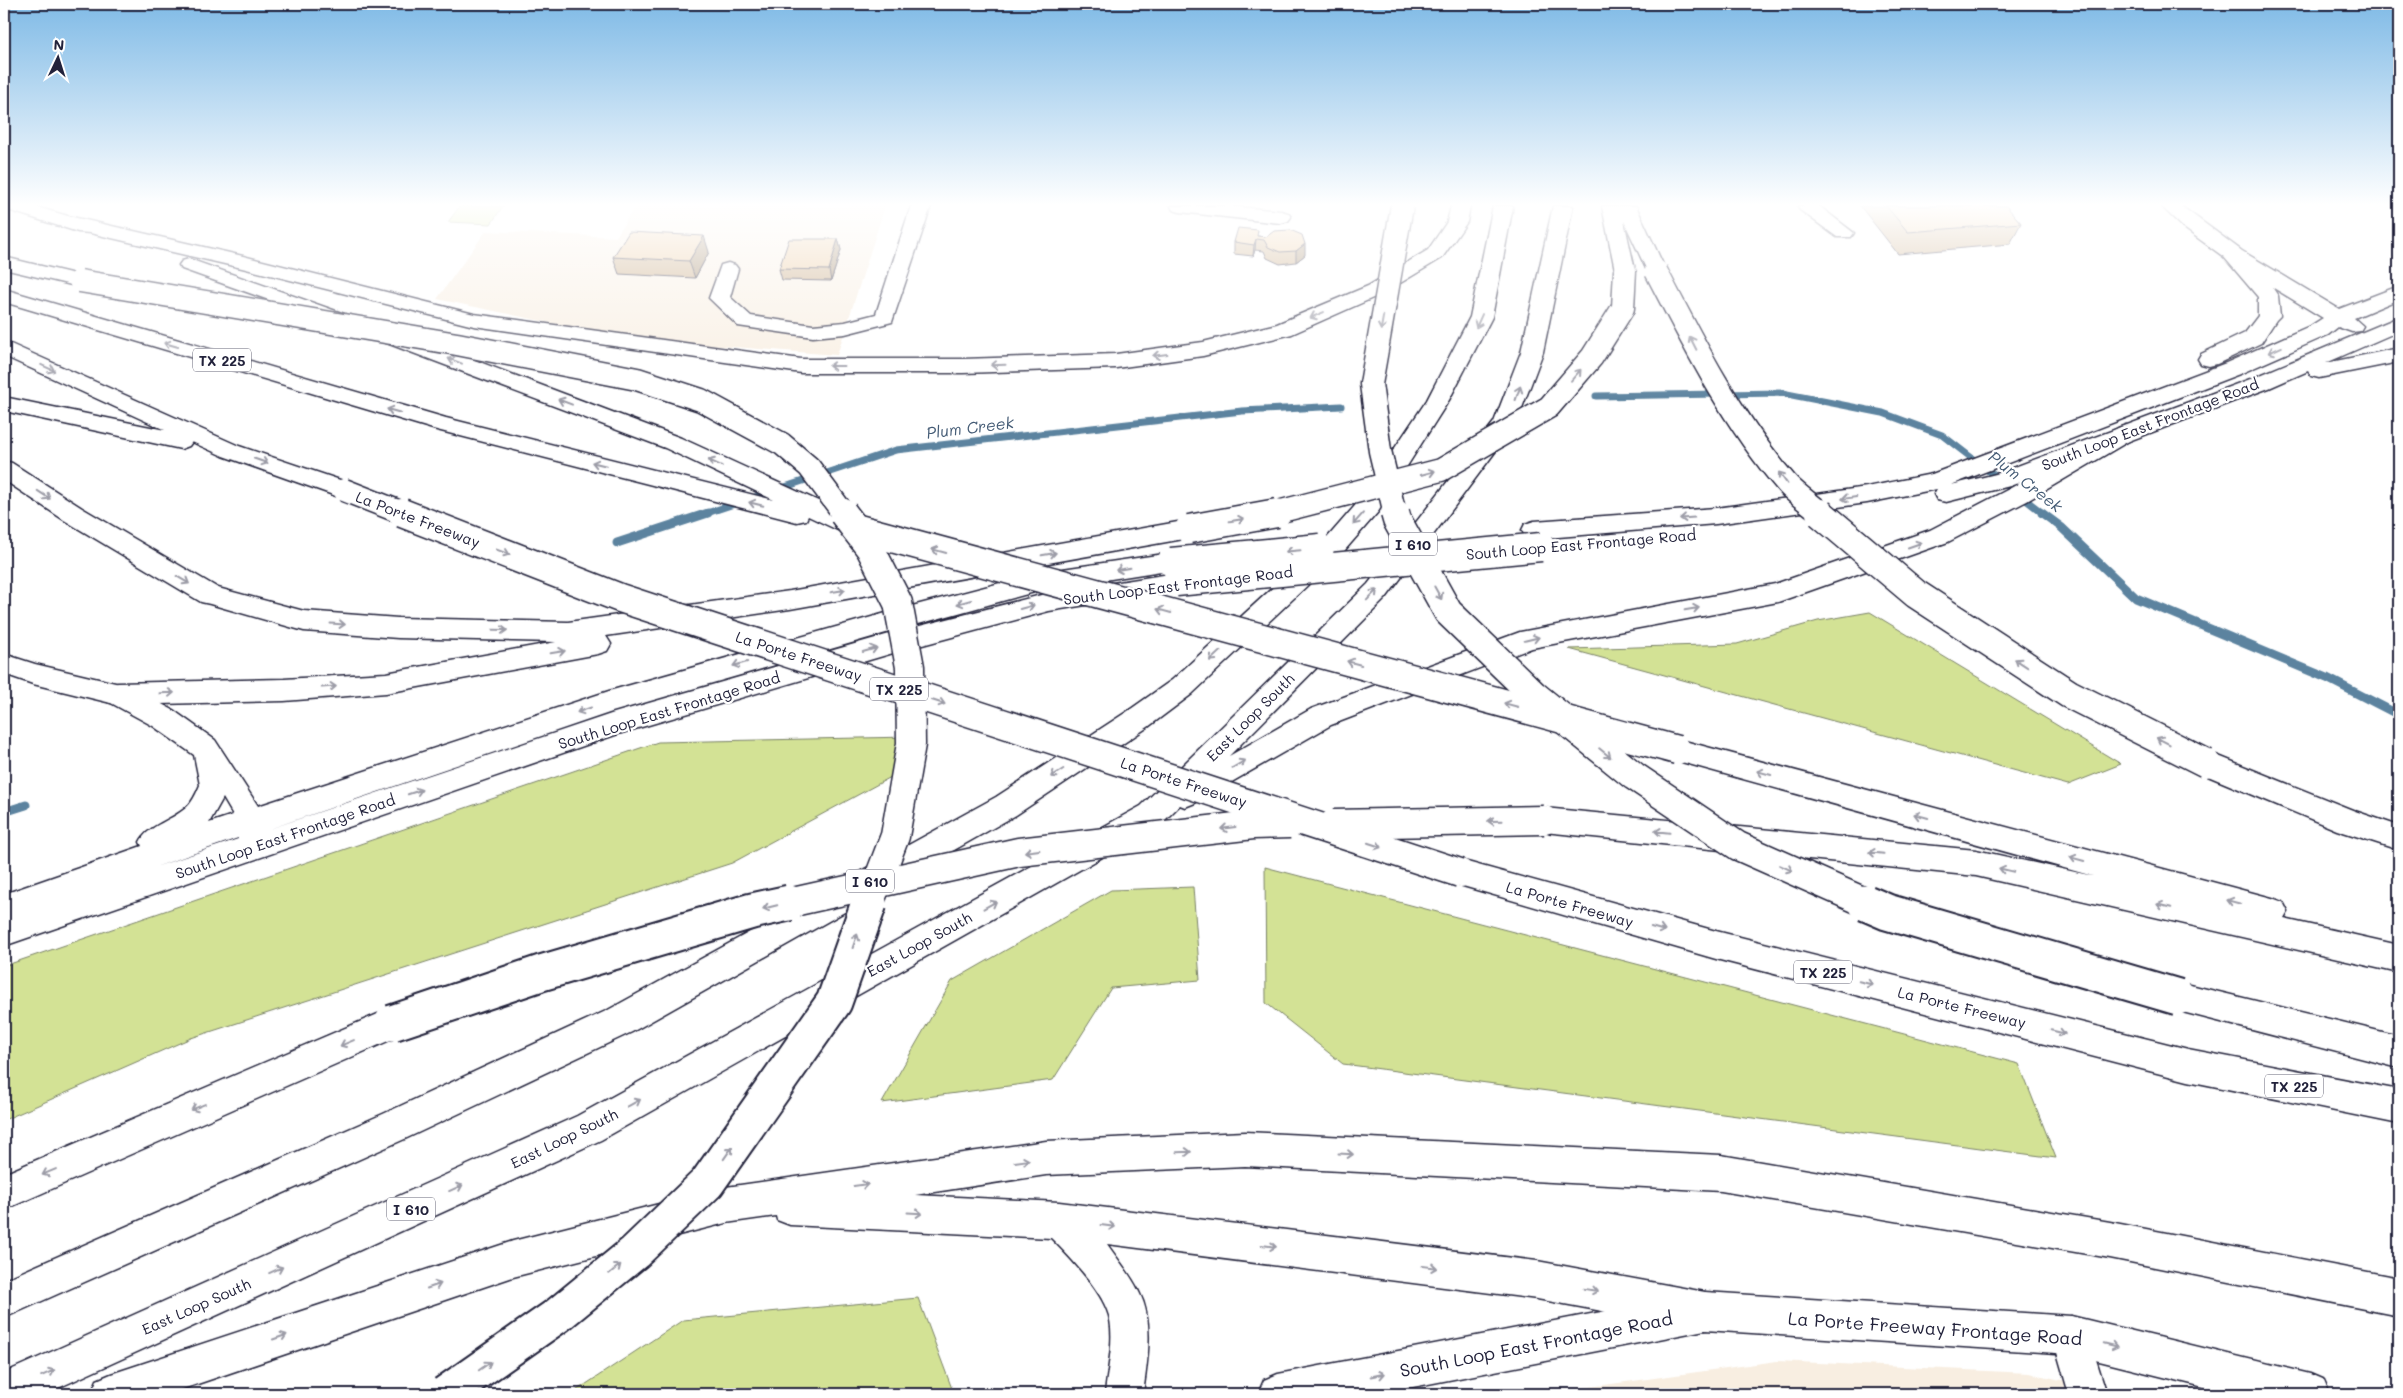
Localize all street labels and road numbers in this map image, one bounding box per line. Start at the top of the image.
road number: TX 225 [193,348,251,372]
street label: South Loop East Frontage Road [2039,373,2261,475]
street label: La Porte Freeway [353,486,483,552]
street label: South Loop East Frontage Road [1465,524,1697,564]
road number: I 610 [1389,532,1437,556]
street label: South Loop East Frontage Road [1062,561,1294,609]
street label: La Porte Freeway [733,626,865,686]
street label: South Loop East Frontage Road [556,667,782,753]
street label: East Loop South [1202,669,1298,765]
road number: TX 225 [870,678,928,701]
street label: La Porte Freeway [1118,752,1250,812]
street label: South Loop East Frontage Road [173,789,397,883]
road number: I 610 [846,869,894,892]
street label: La Porte Freeway [1504,876,1636,932]
street label: East Loop South [863,907,975,981]
road number: TX 225 [1794,960,1852,984]
street label: La Porte Freeway [1896,981,2028,1033]
road number: TX 225 [2265,1074,2323,1098]
street label: East Loop South [507,1103,621,1173]
road number: I 610 [387,1198,435,1220]
street label: East Loop South [138,1273,254,1339]
street label: South Loop East Frontage Road [1398,1306,1674,1382]
street label: La Porte Freeway Frontage Road [1787,1306,2083,1350]

